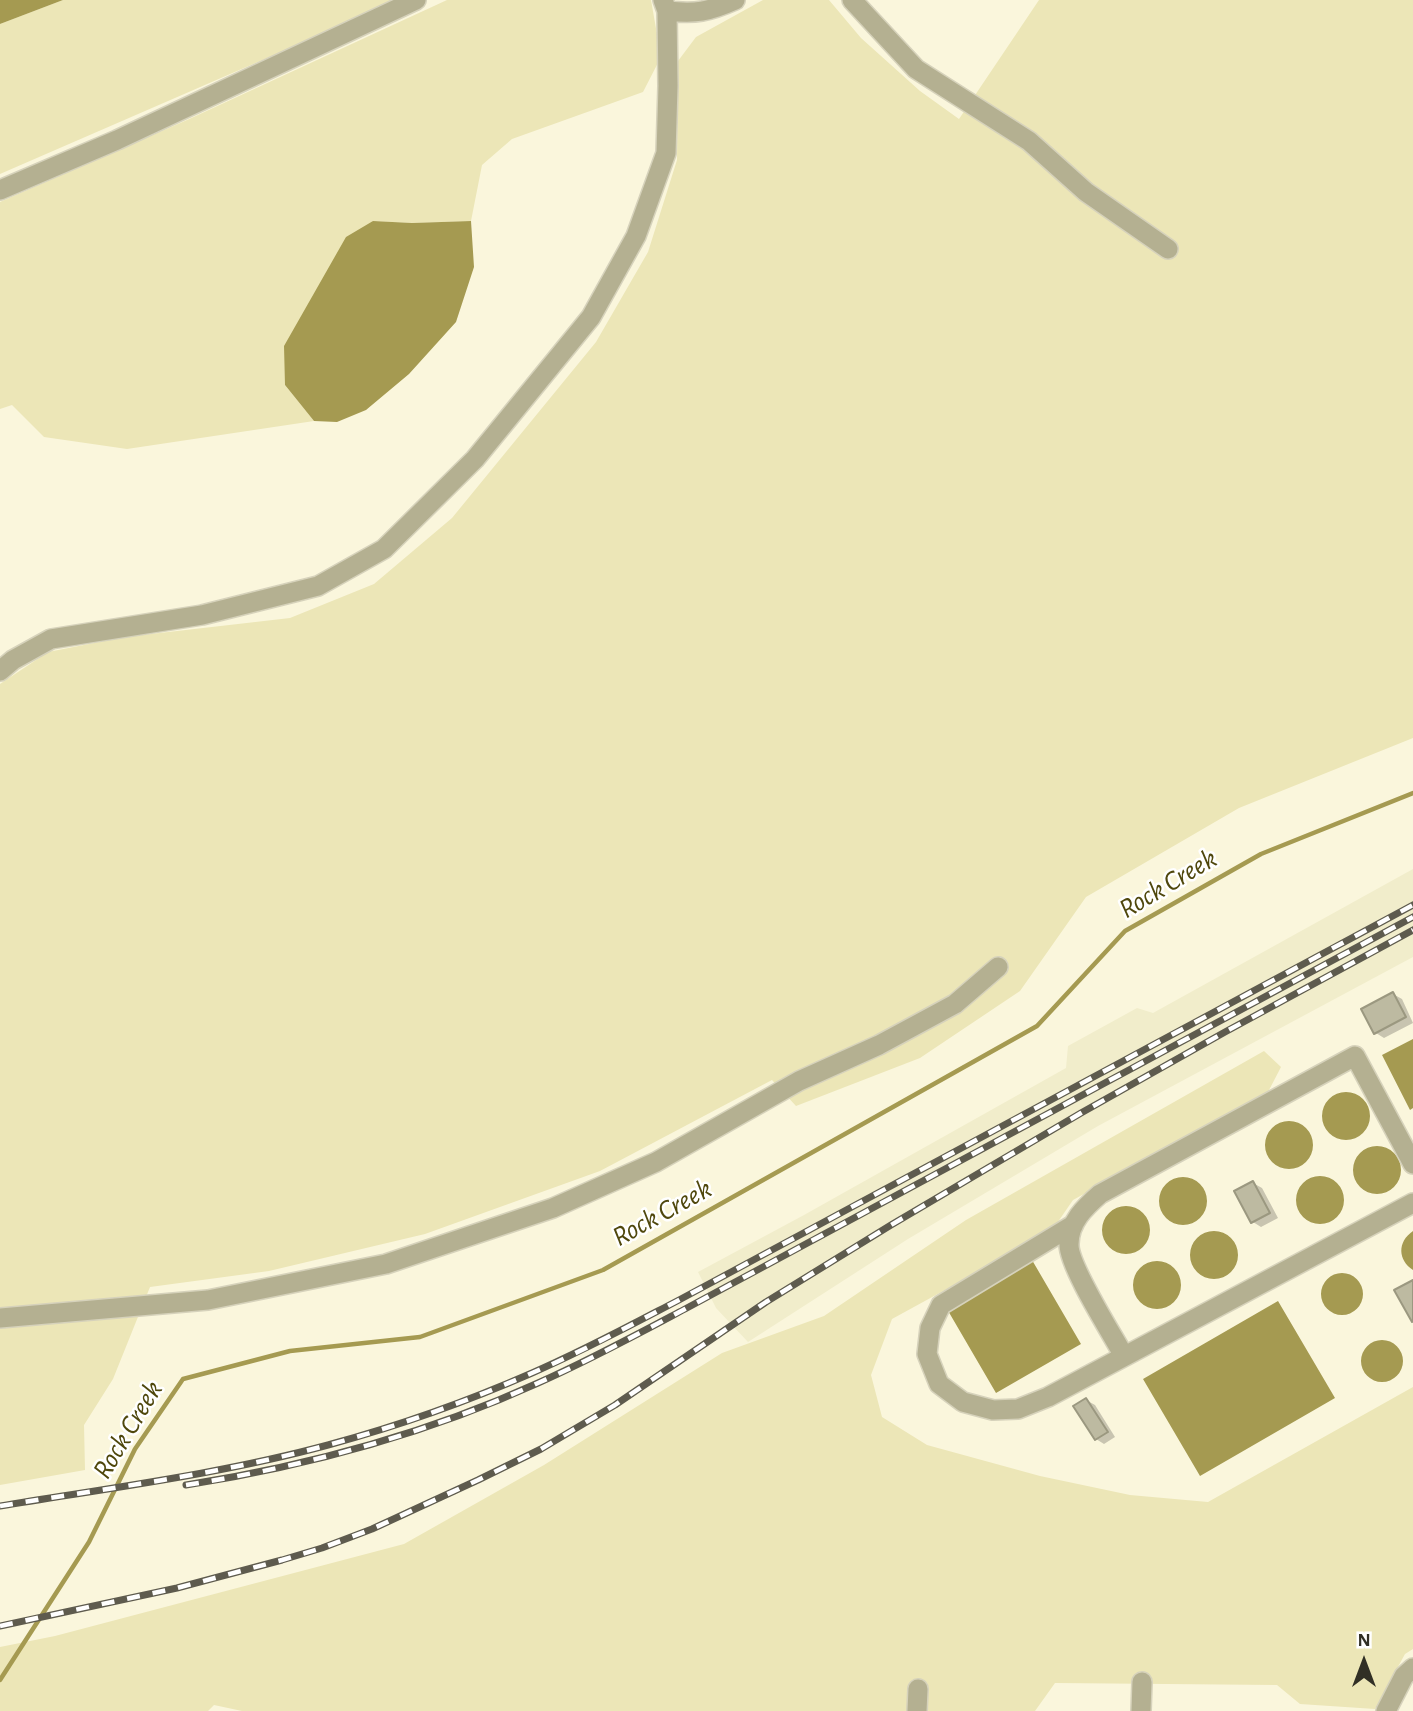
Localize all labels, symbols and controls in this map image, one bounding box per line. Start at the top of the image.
water label: Rock Creek [1113,842,1223,926]
water label: Rock Creek [606,1172,718,1254]
water label: Rock Creek [86,1375,170,1485]
north arrow [1329,1627,1399,1697]
text: N [1357,1631,1371,1650]

